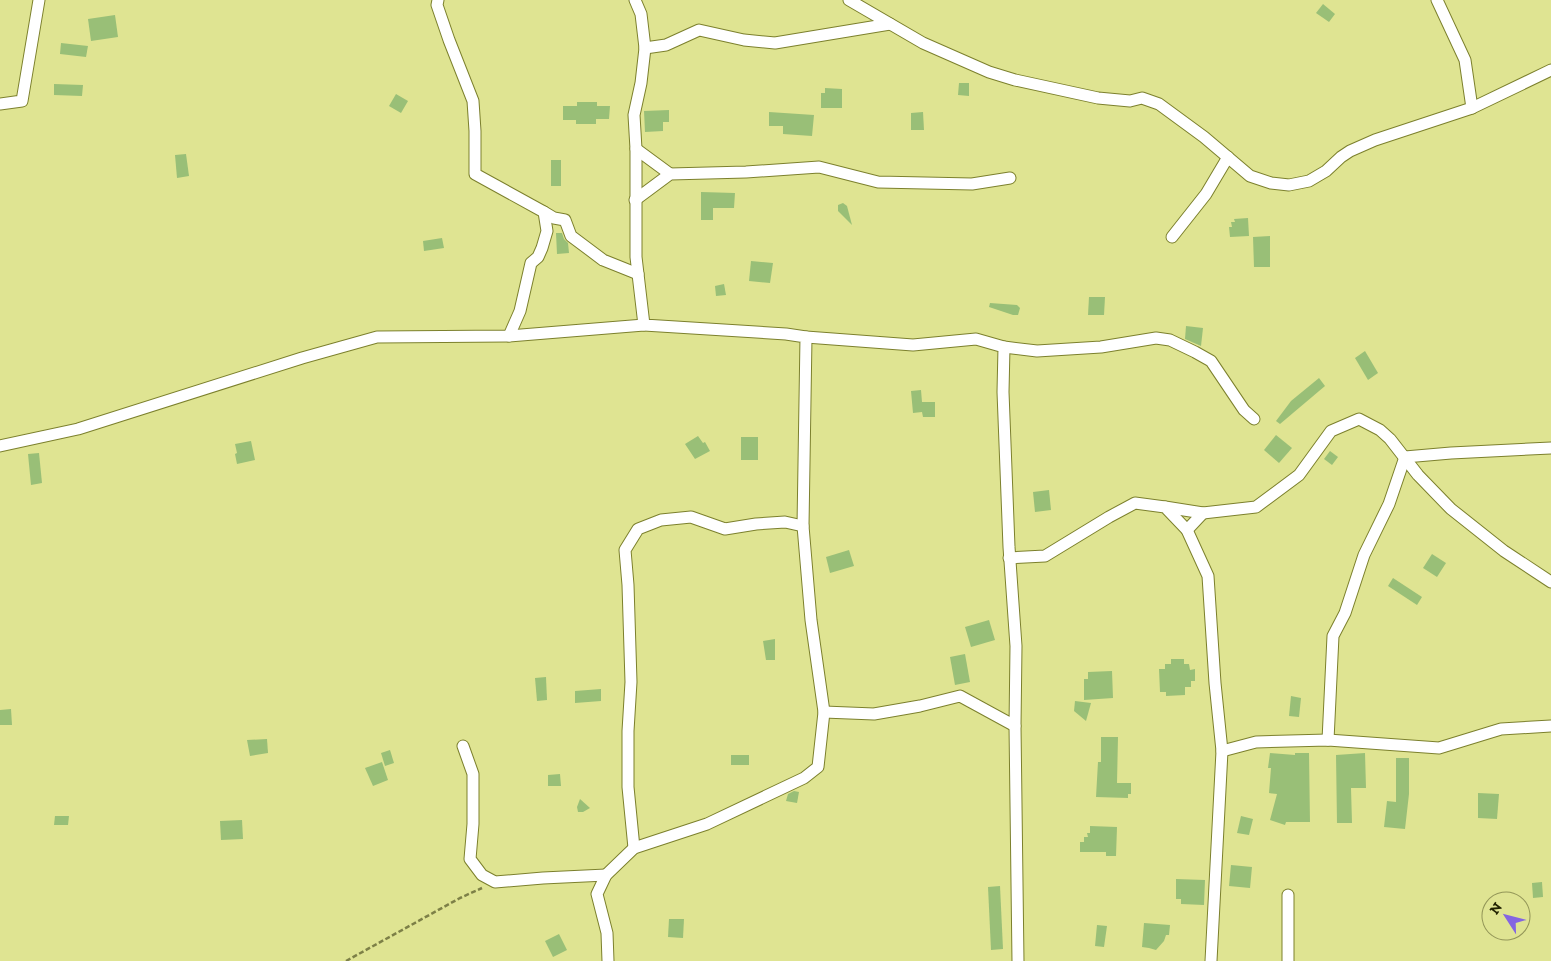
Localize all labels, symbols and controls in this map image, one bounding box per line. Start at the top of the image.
north arrow [1481,891,1531,941]
text: N [1486,899,1506,918]

